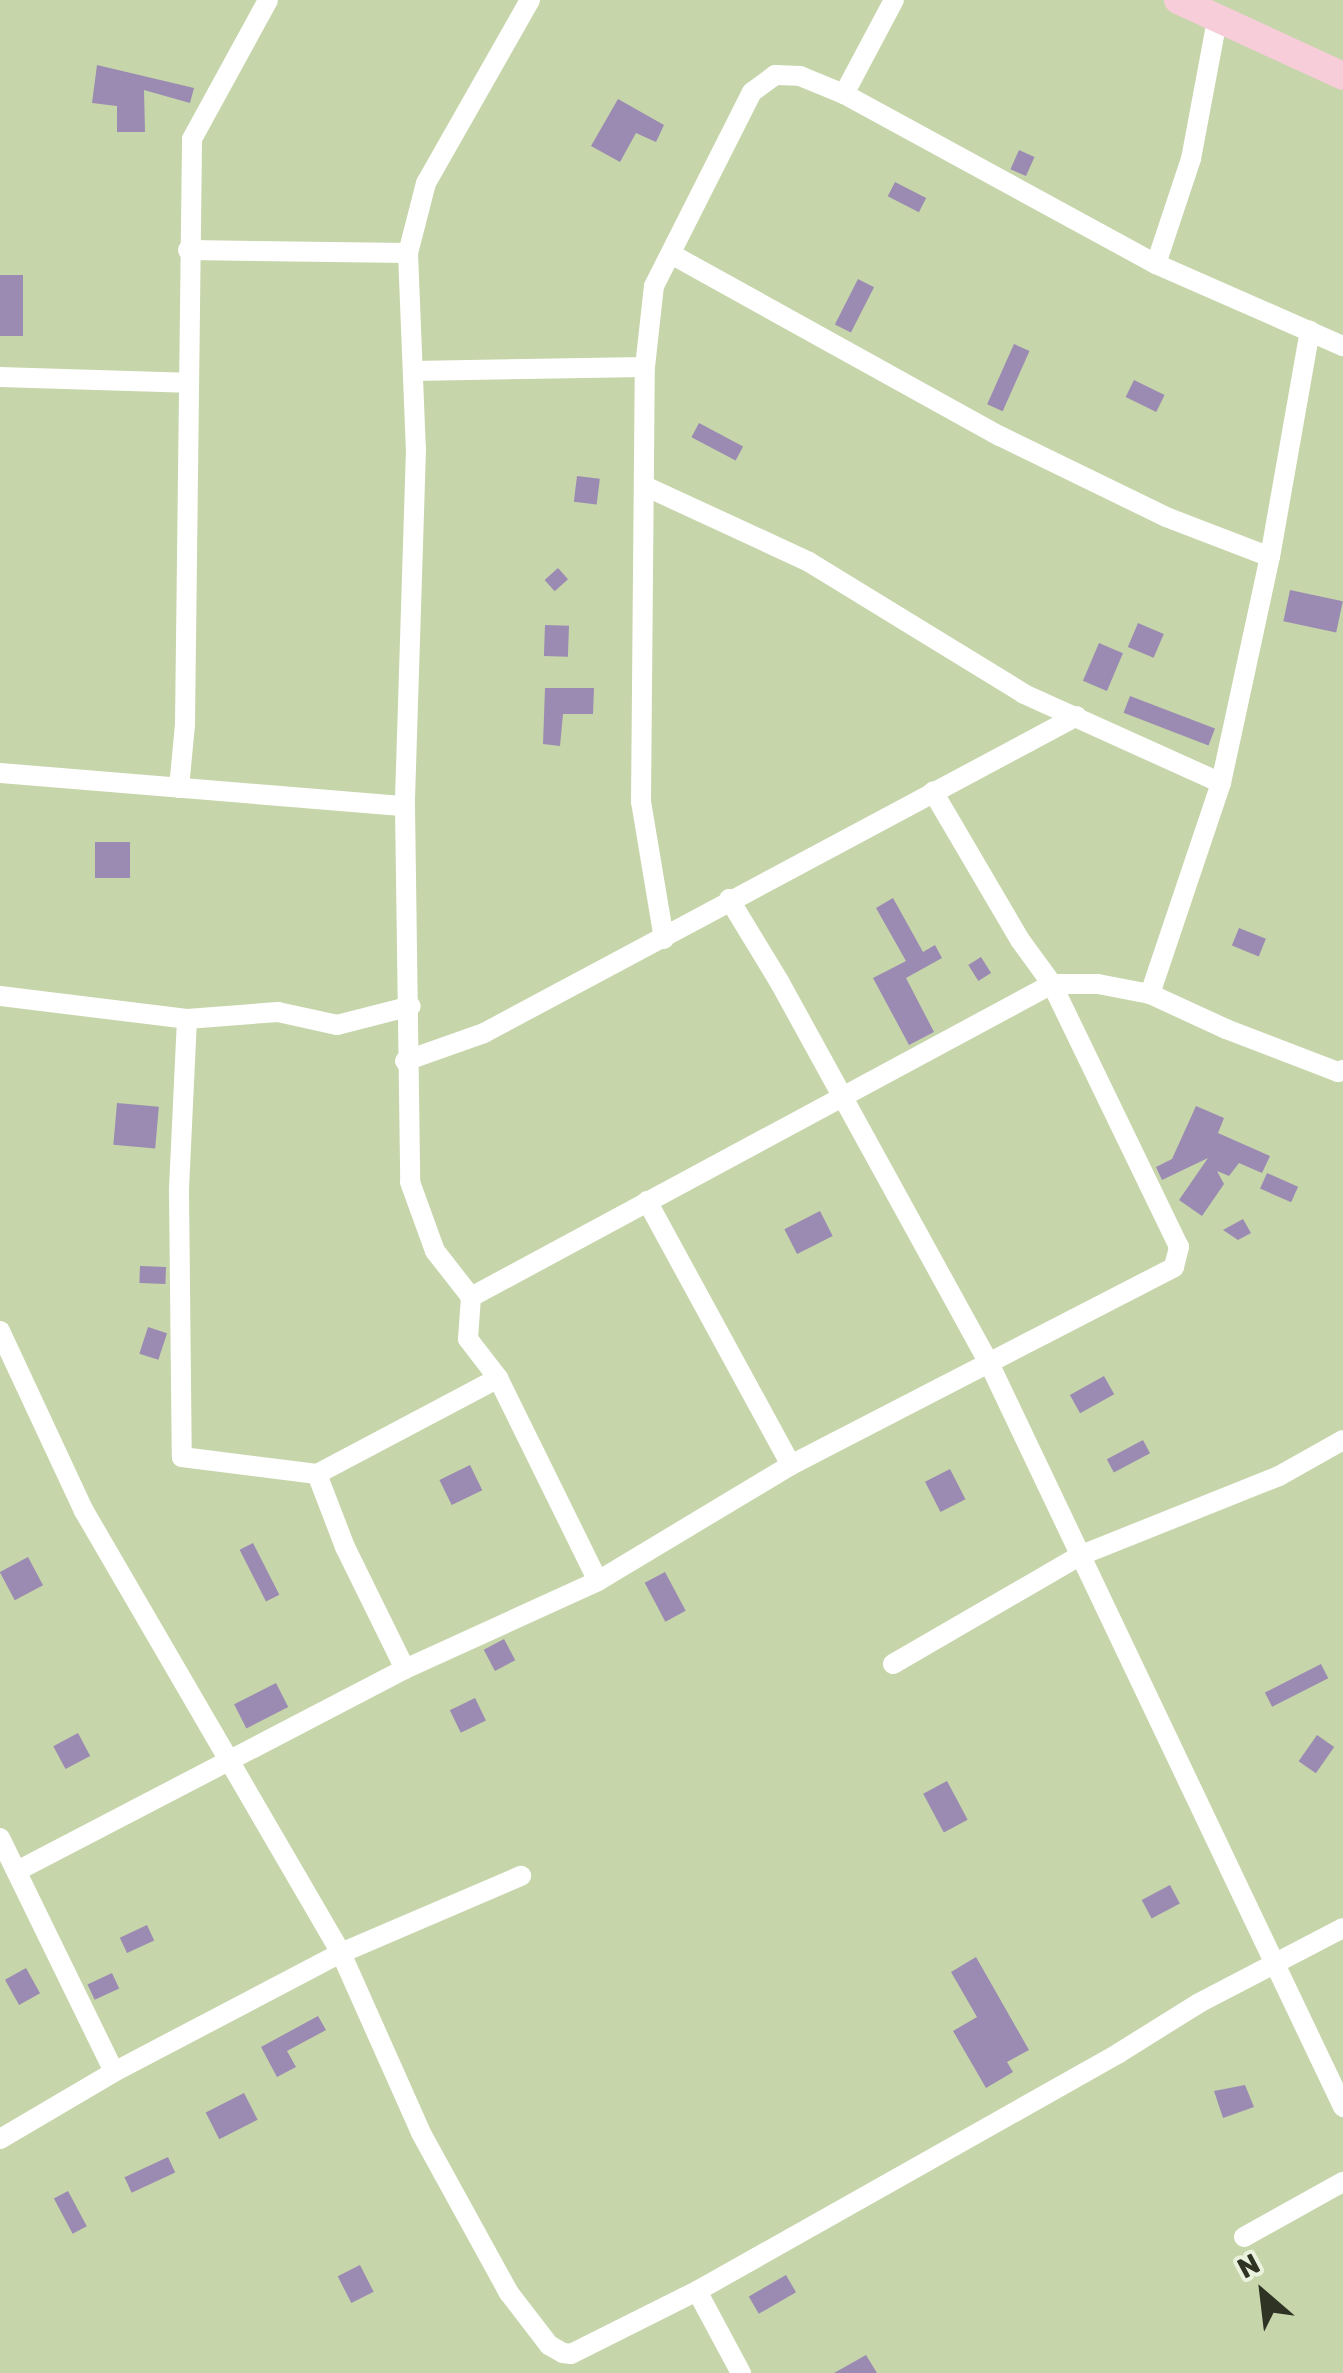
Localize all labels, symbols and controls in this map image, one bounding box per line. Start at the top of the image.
north arrow [1213,2243,1313,2343]
text: N [1232,2247,1265,2285]

